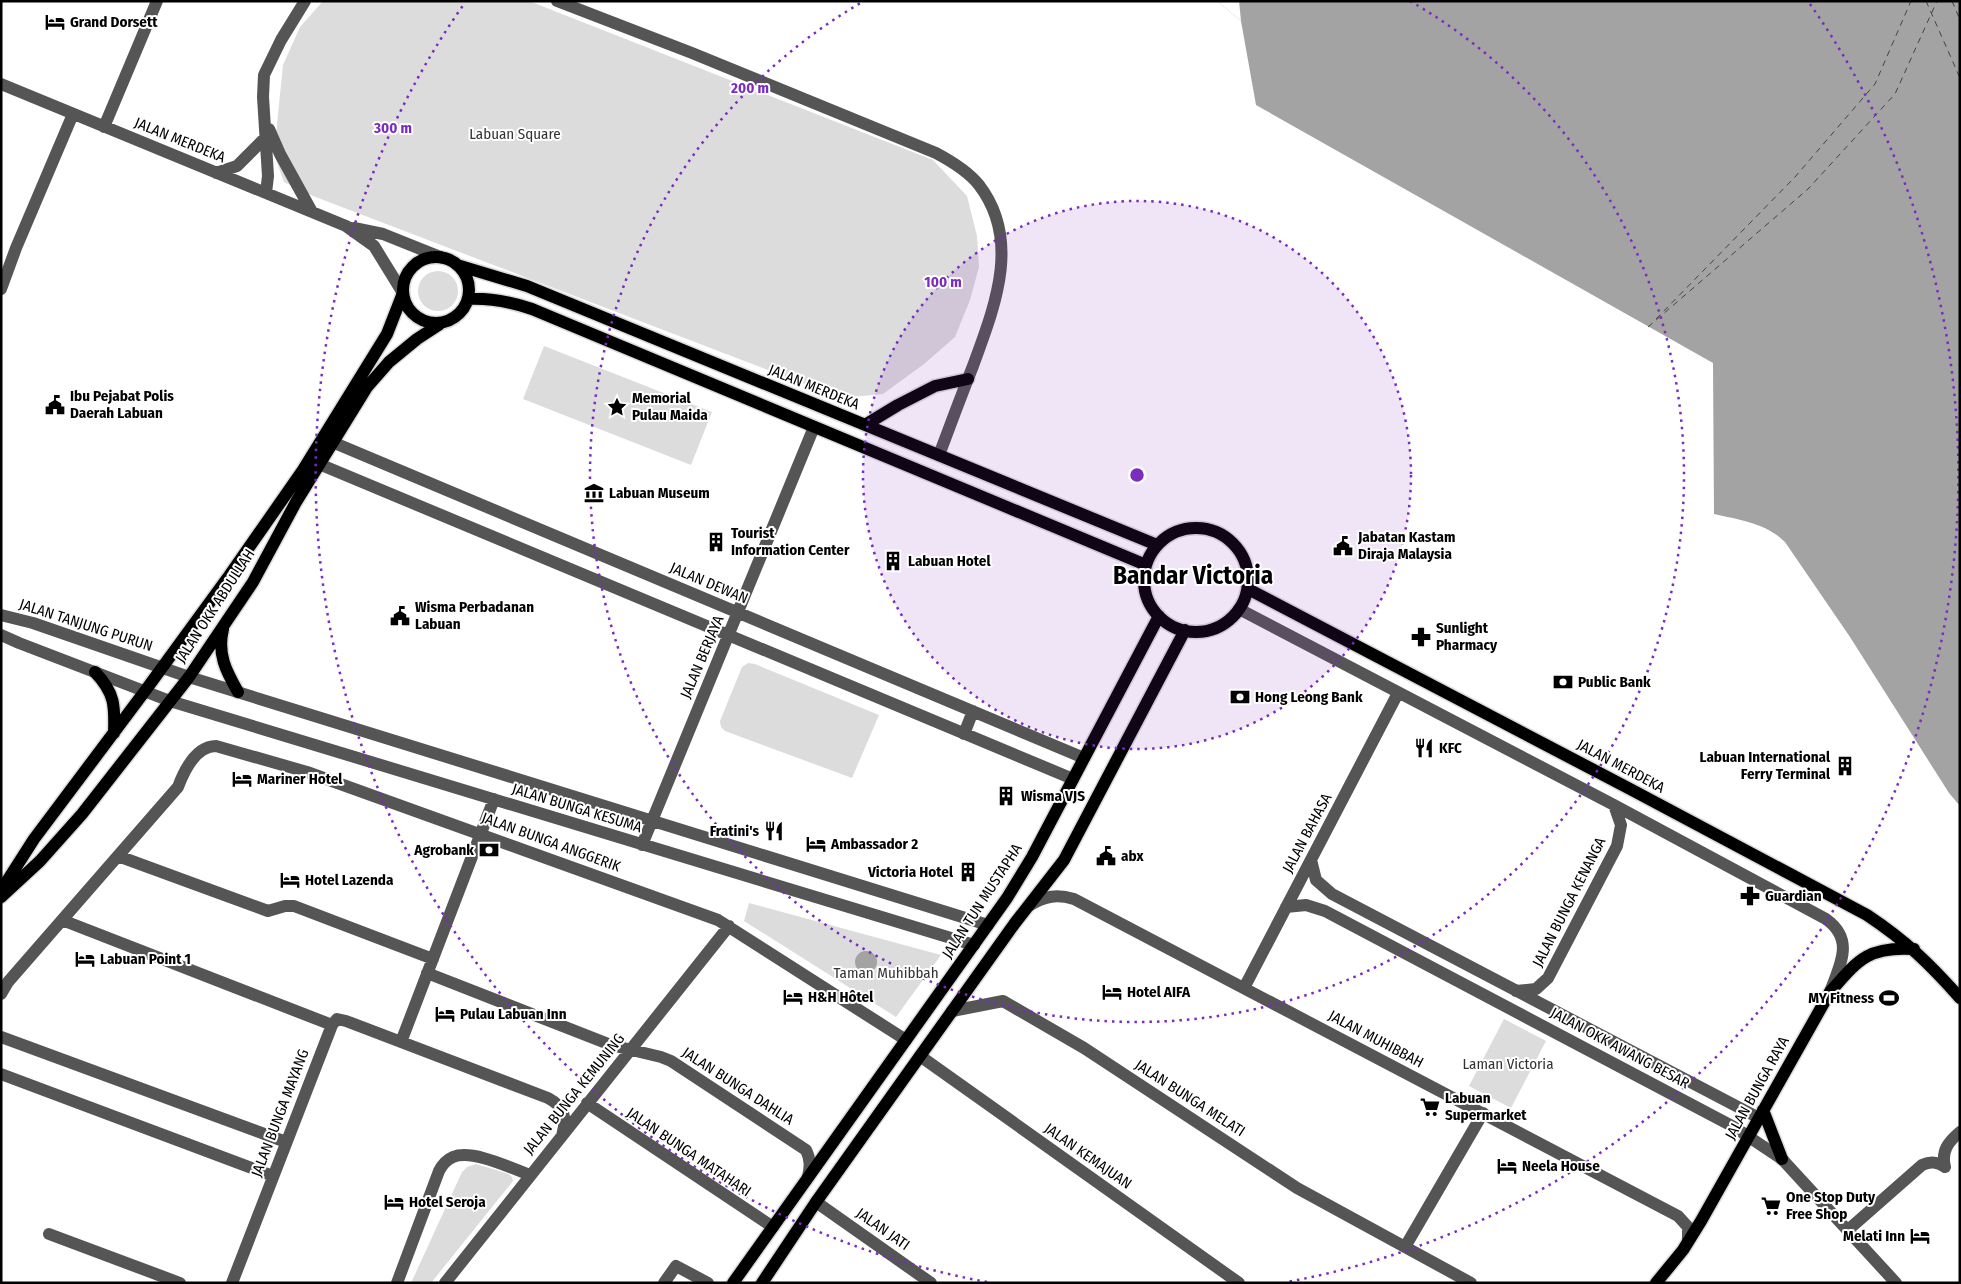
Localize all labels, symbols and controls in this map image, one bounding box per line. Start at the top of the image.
hotel icon: Grand Dorsett [44,11,66,33]
place label: Grand Dorsett [70,13,158,31]
text: 200 m [730,79,769,97]
street label: JALAN MERDEKA [132,114,228,166]
text: 300 m [373,119,412,137]
park label: Labuan Square [469,125,561,143]
text: 100 m [924,273,962,291]
street label: JALAN MERDEKA [766,361,862,413]
place label: Ibu Pejabat Polis Daerah Labuan [70,387,174,422]
place label: Memorial Pulau Maida [632,389,708,424]
public building icon: Ibu Pejabat Polis Daerah Labuan [44,394,66,416]
place icon: Memorial Pulau Maida [606,396,628,418]
centre of rings [1128,466,1146,484]
museum icon: Labuan Museum [583,482,605,504]
place label: Labuan Museum [609,484,710,502]
place label: Tourist Information Center [731,524,850,559]
place label: Jabatan Kastam Diraja Malaysia [1357,528,1455,563]
building icon: Tourist Information Center [705,531,727,553]
public building icon: Jabatan Kastam Diraja Malaysia [1332,535,1354,557]
street label: JALAN OKK ABDULLAH [172,546,258,666]
building icon: Labuan Hotel [882,550,904,572]
place label: Labuan Hotel [908,552,991,570]
street label: JALAN DEWAN [667,558,751,608]
district label: Bandar Victoria [1113,561,1273,591]
street label: JALAN TANJUNG PURUN [17,595,155,655]
place label: Wisma Perbadanan Labuan [415,598,534,633]
public building icon: Wisma Perbadanan Labuan [389,605,411,627]
street label: JALAN BERJAYA [676,613,728,701]
place label: Sunlight Pharmacy [1436,619,1498,654]
pharmacy icon: Sunlight Pharmacy [1410,626,1432,648]
bank icon: Public Bank [1552,671,1574,693]
place label: Public Bank [1578,673,1651,691]
bank icon: Hong Leong Bank [1229,686,1251,708]
place label: Hong Leong Bank [1255,688,1363,706]
street label: JALAN MERDEKA [1574,735,1668,797]
restaurant icon: KFC [1413,737,1435,759]
place label: KFC [1439,739,1462,757]
place label: Labuan International Ferry Terminal [1700,748,1831,783]
building icon: Labuan International Ferry Terminal [1834,755,1856,777]
hotel icon: Mariner Hotel [231,768,253,790]
place label: Mariner Hotel [257,770,343,788]
street label: JALAN BUNGA KESUMA [510,780,644,836]
building icon: Wisma VJS [995,785,1017,807]
place label: Wisma VJS [1021,787,1085,805]
street label: JALAN BAHASA [1279,790,1336,876]
street label: JALAN BUNGA ANGGERIK [479,808,623,876]
restaurant icon: Fratini's [763,820,785,842]
place label: Fratini's [710,822,759,840]
hotel icon: Ambassador 2 [805,833,827,855]
street label: JALAN BUNGA KENANGA [1529,834,1609,970]
place label: Ambassador 2 [830,835,918,853]
bank icon: Agrobank [478,839,500,861]
street label: JALAN TUN MUSTAPHA [938,840,1026,962]
place label: Agrobank [413,841,474,859]
public building icon: abx [1095,845,1117,867]
place label: abx [1121,847,1144,865]
building icon: Victoria Hotel [957,861,979,883]
place label: Victoria Hotel [867,863,954,881]
hotel icon: Hotel Lazenda [279,869,301,891]
place label: Hotel Lazenda [305,871,394,889]
pharmacy icon: Guardian [1739,885,1761,907]
place label: Guardian [1765,887,1822,905]
hotel icon: Labuan Point 1 [74,948,96,970]
place label: Labuan Point 1 [100,950,191,968]
park label: Taman Muhibbah [833,964,939,982]
hotel icon: Hotel AIFA [1101,981,1123,1003]
place label: Hotel AIFA [1127,983,1191,1001]
hotel icon: H&H Hôtel [782,986,804,1008]
sports icon: MY Fitness [1878,987,1900,1009]
place label: H&H Hôtel [808,988,874,1006]
place label: MY Fitness [1808,989,1874,1007]
hotel icon: Pulau Labuan Inn [434,1003,456,1025]
street label: JALAN OKK AWANG BESAR [1547,1004,1693,1092]
place label: Pulau Labuan Inn [460,1005,567,1023]
street label: JALAN MUHIBBAH [1325,1006,1427,1072]
street label: JALAN BUNGA KEMUNING [520,1030,628,1158]
street label: JALAN BUNGA RAYA [1721,1033,1793,1143]
street label: JALAN BUNGA DAHLIA [679,1043,797,1129]
street label: JALAN BUNGA MAYANG [247,1047,313,1179]
park label: Laman Victoria [1463,1055,1553,1073]
street label: JALAN BUNGA MELATI [1132,1056,1248,1140]
place label: Labuan Supermarket [1445,1089,1527,1124]
supermarket icon: Labuan Supermarket [1419,1096,1441,1118]
street label: JALAN BUNGA MATAHARI [623,1104,755,1200]
street label: JALAN KEMAJUAN [1041,1119,1135,1193]
hotel icon: Neela House [1496,1155,1518,1177]
place label: Neela House [1522,1157,1600,1175]
place label: One Stop Duty Free Shop [1786,1188,1876,1223]
hotel icon: Hotel Seroja [383,1191,405,1213]
place label: Hotel Seroja [409,1193,486,1211]
supermarket icon: One Stop Duty Free Shop [1760,1195,1782,1217]
street label: JALAN JATI [853,1204,913,1254]
hotel icon: Melati Inn [1909,1225,1931,1247]
place label: Melati Inn [1843,1227,1905,1245]

